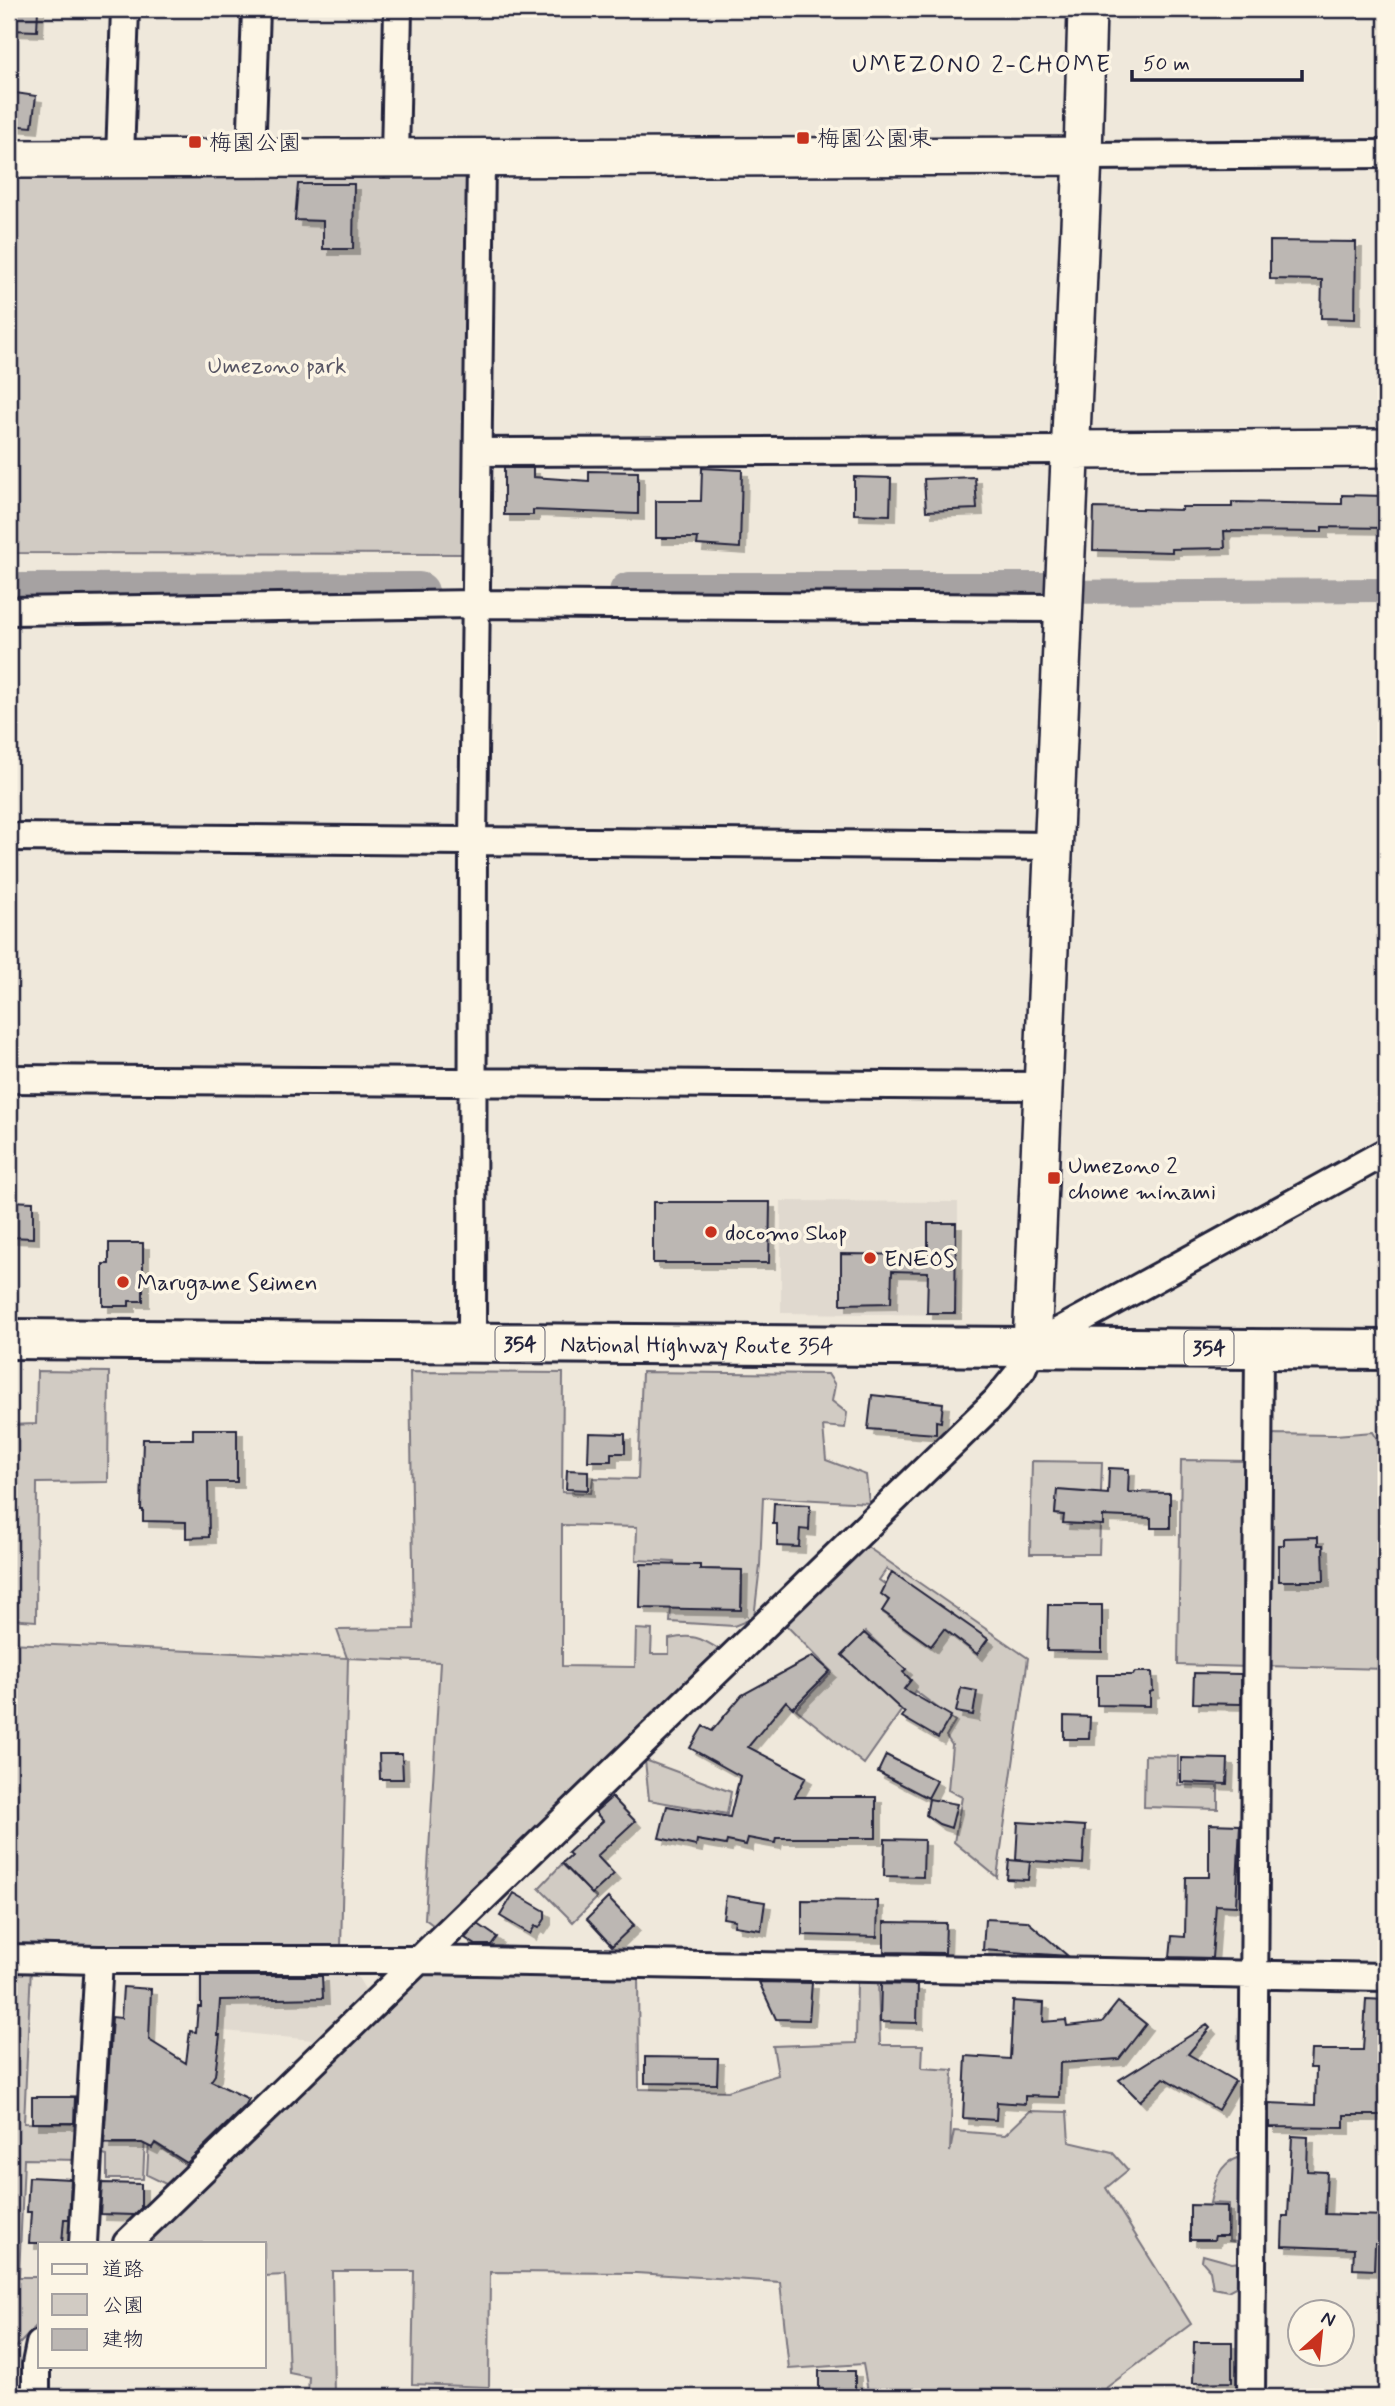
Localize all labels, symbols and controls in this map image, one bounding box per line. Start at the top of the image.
scale bar [1132,38,1302,82]
district label: UMEZONO 2-CHOME [852,50,1112,81]
text: 50 m [1143,50,1190,78]
place label: 梅園公園東 [817,125,932,155]
place label: 梅園公園 [209,129,301,159]
marker: 梅園公園東 [795,130,811,146]
marker: 梅園公園 [187,134,203,150]
park label: Umezono park [208,352,346,382]
place label: Umezono 2 chome minami [1068,1152,1216,1208]
marker: Umezono 2 chome minami [1046,1170,1062,1186]
place label: docomo Shop [725,1219,848,1249]
marker: docomo Shop [703,1224,719,1240]
place label: ENEOS [884,1245,955,1275]
marker: ENEOS [862,1250,878,1266]
place label: Marugame Seimen [137,1269,318,1301]
marker: Marugame Seimen [115,1274,131,1290]
road number: 354 [496,1326,544,1362]
street label: National Highway Route 354 [560,1330,834,1363]
road number: 354 [1184,1330,1234,1366]
legend [38,2242,266,2368]
text: 道路 [102,2256,144,2284]
text: 公園 [102,2292,144,2320]
north arrow [1286,2298,1356,2368]
text: N [1317,2305,1339,2333]
text: 建物 [102,2326,144,2354]

